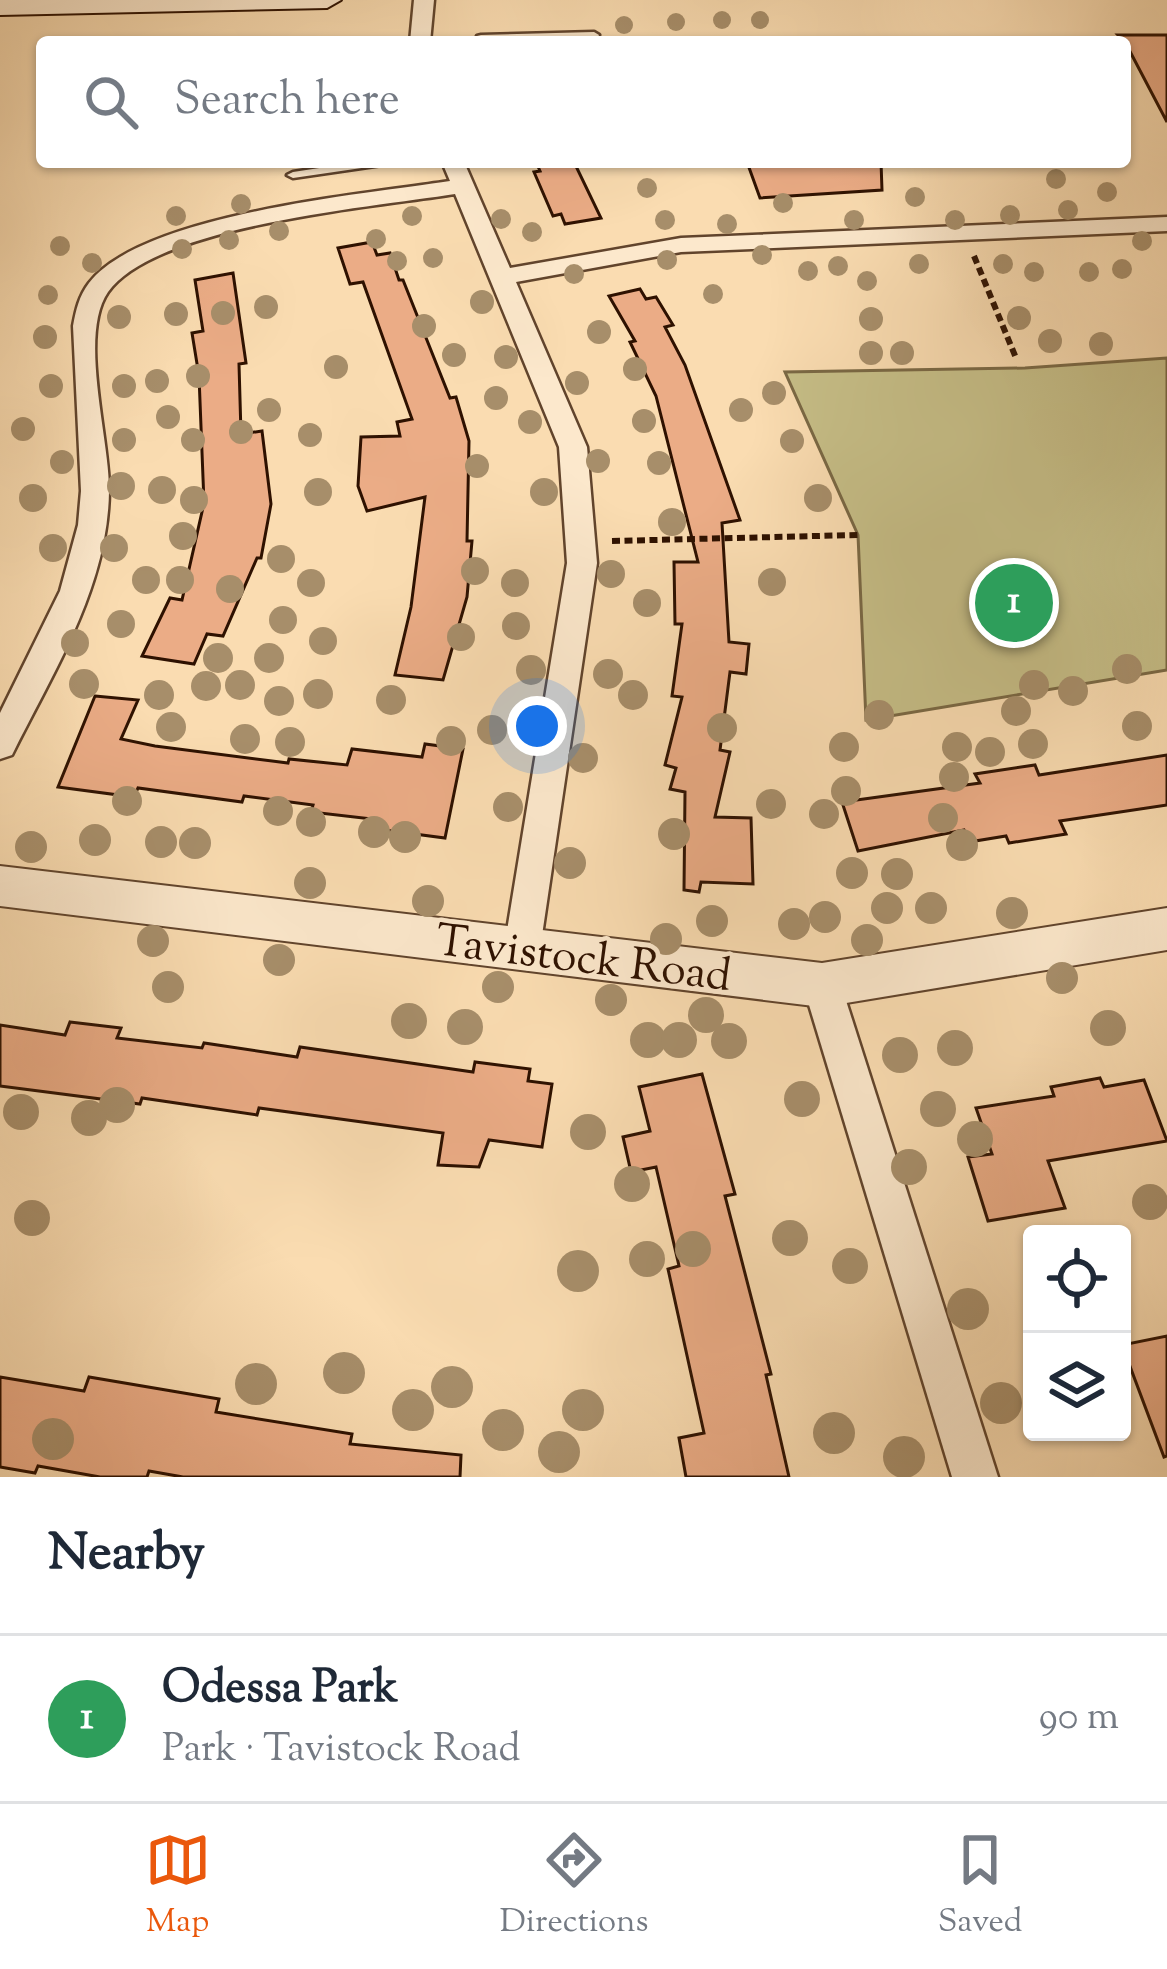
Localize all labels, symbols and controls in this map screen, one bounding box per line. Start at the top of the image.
search box [36,36,1131,168]
icon: search [78,69,144,135]
text: Search here [174,70,400,135]
pin: 1 [975,558,1053,648]
your location [507,696,567,756]
street label: Tavistock Road [432,911,735,1012]
map controls [1023,1225,1131,1441]
button: locate [1023,1225,1131,1333]
button: layers [1023,1333,1131,1441]
text: Nearby [48,1519,205,1592]
text: Odessa Park [162,1658,398,1723]
text: 1 [80,1691,94,1747]
text: 90 m [1039,1691,1119,1747]
text: Park · Tavistock Road [162,1723,521,1779]
tab: Map [145,1827,211,1947]
tab: Directions [500,1827,649,1947]
tab: Saved [938,1827,1022,1947]

